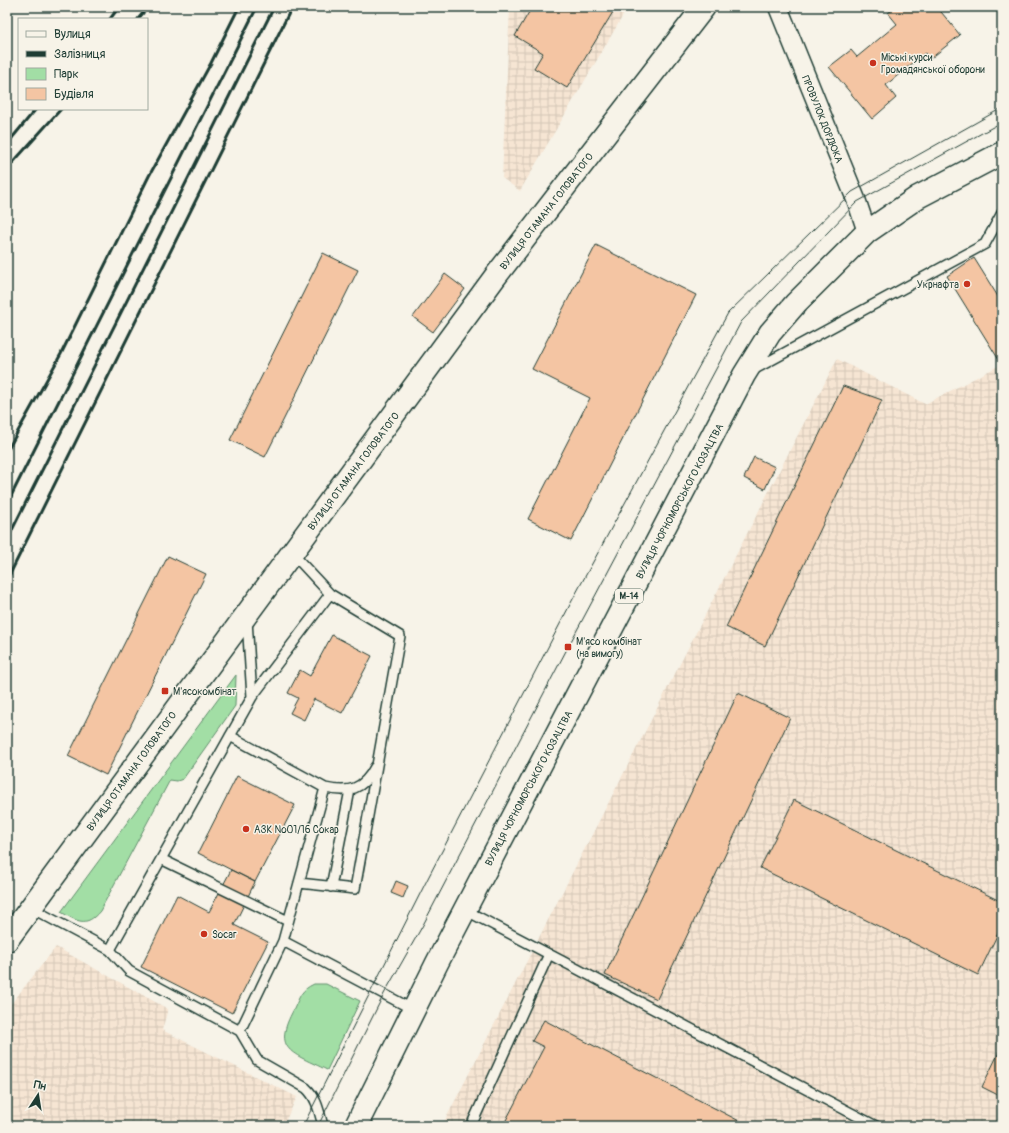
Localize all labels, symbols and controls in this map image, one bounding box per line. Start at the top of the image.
legend [18,18,148,110]
text: Вулиця [54,27,91,42]
text: Залізниця [54,47,106,62]
place label: Міські курси Громадянської оборони [881,52,985,76]
marker: Міські курси Громадянської оборони [868,58,878,68]
text: Парк [54,67,79,82]
street label: ПРОВУЛОК ДОРДЮКА [799,74,845,165]
text: Будівля [54,87,94,102]
street label: ВУЛИЦЯ ОТАМАНА ГОЛОВАТОГО [498,151,596,272]
place label: Укрнафта [917,279,959,291]
marker: Укрнафта [962,279,972,289]
street label: ВУЛИЦЯ ОТАМАНА ГОЛОВАТОГО [306,410,402,533]
street label: ВУЛИЦЯ ЧОРНОМОРСЬКОГО КОЗАЦТВА [634,421,726,581]
road number: М-14 [615,589,643,603]
place label: М'ясо комбінат (на вимогу) [576,636,642,660]
marker: М'ясо комбінат (на вимогу) [563,642,573,652]
marker: М'ясокомбінат [160,686,170,696]
place label: М'ясокомбінат [173,686,237,698]
street label: ВУЛИЦЯ ЧОРНОМОРСЬКОГО КОЗАЦТВА [483,708,575,868]
street label: ВУЛИЦЯ ОТАМАНА ГОЛОВАТОГО [84,710,179,834]
marker: АЗК №01/16 Сокар [241,824,251,834]
place label: АЗК №01/16 Сокар [254,824,339,836]
marker: Socar [199,929,209,939]
place label: Socar [212,929,237,941]
north arrow [18,1075,58,1115]
text: Пн [33,1078,48,1093]

